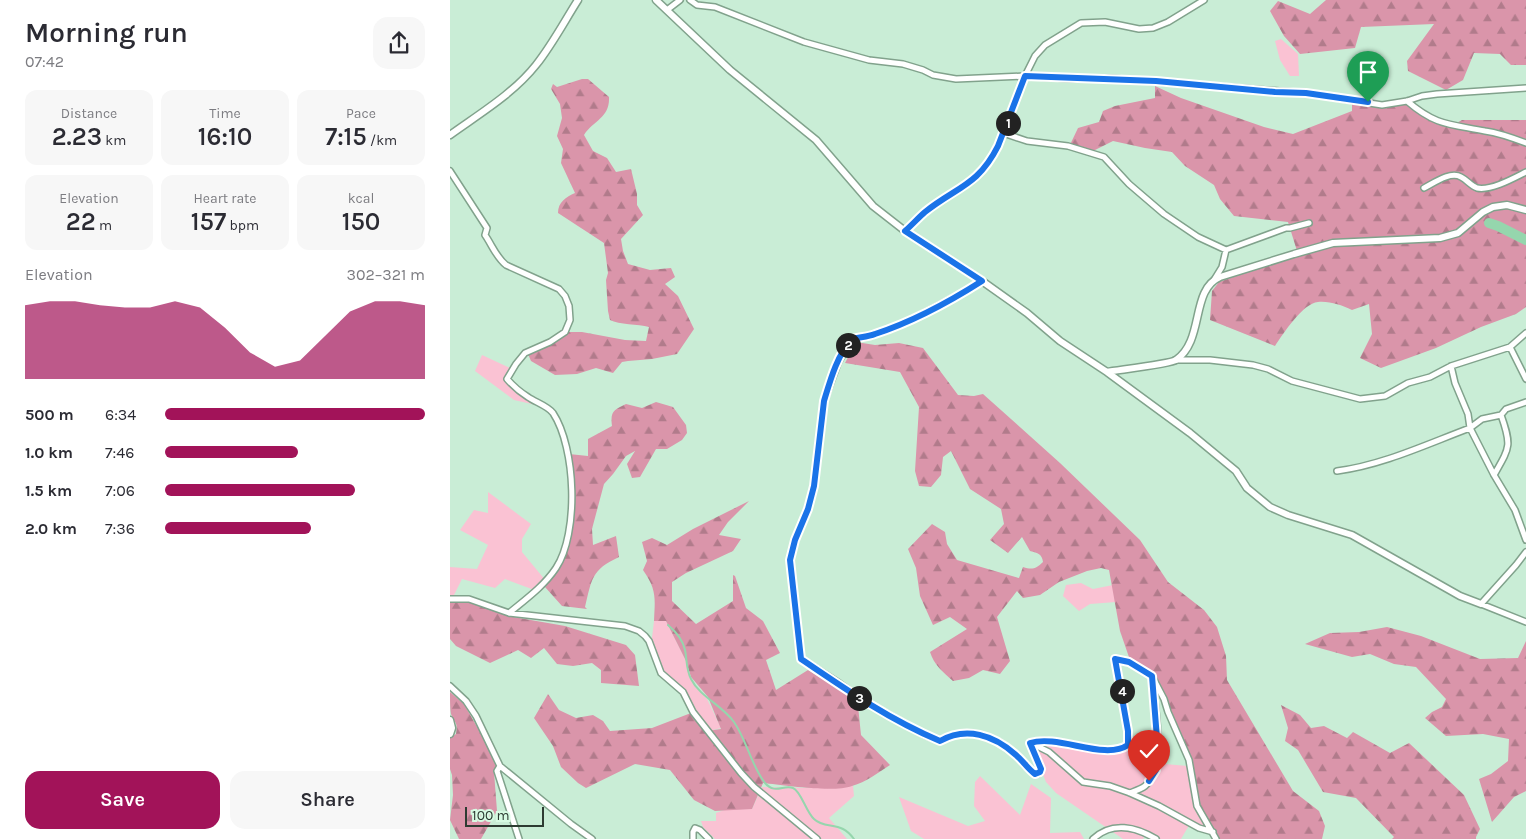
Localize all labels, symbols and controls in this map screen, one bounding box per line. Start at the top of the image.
text: Morning run [25,16,188,49]
button: share [373,17,425,69]
pin [1347,51,1389,102]
text: 07:42 [25,52,64,71]
icon: arrive [1354,58,1382,86]
text: Distance [61,105,117,122]
text: Time [209,105,241,122]
text: Pace [346,105,376,122]
pin: 1 [996,110,1020,136]
text: 1 [1006,115,1011,132]
text: 2.23 [52,122,102,151]
text: 16:10 [198,122,252,151]
text: 7:15 [325,122,367,151]
text: km [102,132,126,149]
text: /km [367,132,397,149]
text: Elevation [59,190,119,207]
text: Heart rate [193,190,257,207]
text: kcal [348,190,374,207]
text: 22 [66,207,96,236]
text: 157 [191,207,226,236]
text: 150 [342,207,380,236]
text: m [96,217,112,234]
text: bpm [226,217,259,234]
text: Elevation [25,265,93,284]
text: 302–321 m [346,265,425,284]
pin: 2 [836,332,860,358]
text: 2 [844,337,853,354]
text: 500 m [25,405,74,424]
text: 6:34 [105,405,136,424]
text: 1.0 km [25,443,73,462]
text: 7:46 [105,443,134,462]
text: 1.5 km [25,481,72,500]
text: 7:06 [105,481,135,500]
text: 2.0 km [25,519,77,538]
text: 7:36 [105,519,135,538]
pin: 4 [1110,678,1134,704]
text: 4 [1118,683,1127,700]
pin: 3 [846,686,872,710]
text: 3 [855,690,864,707]
pin [1128,730,1170,781]
icon: check [1135,737,1163,765]
button: Save [25,771,220,829]
button: Share [230,771,425,829]
scale bar [465,804,544,827]
text: 100 m [472,807,510,824]

